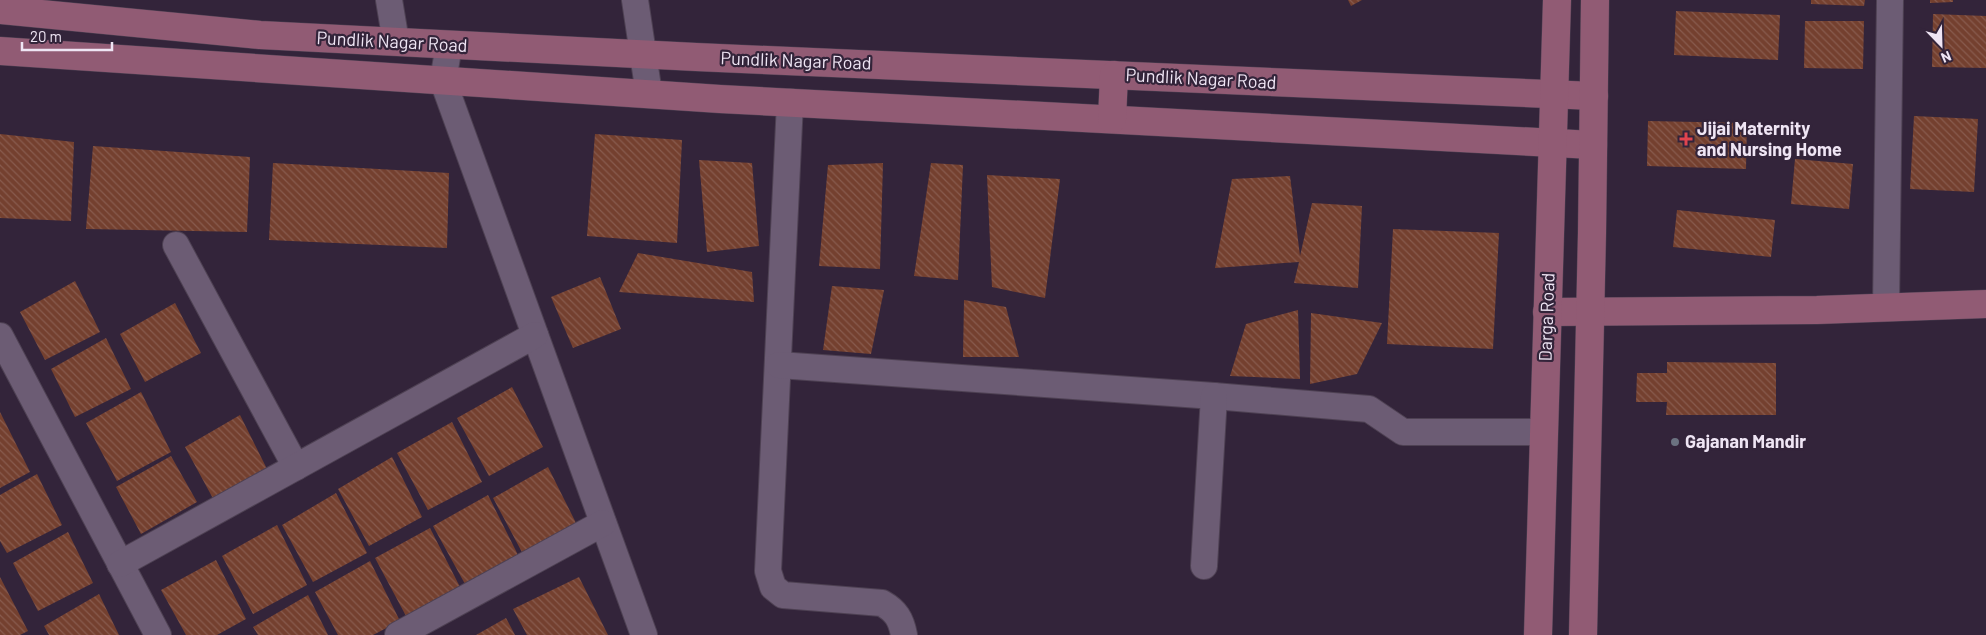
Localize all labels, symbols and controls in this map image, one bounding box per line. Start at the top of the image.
scale bar [22,20,112,52]
north arrow [1916,20,1966,70]
street label: Pundlik Nagar Road [316,26,468,56]
text: 20 m [30,27,62,45]
street label: Pundlik Nagar Road [720,46,872,74]
text: N [1939,48,1954,67]
street label: Pundlik Nagar Road [1125,63,1277,93]
place label: Jijai Maternity and Nursing Home [1697,117,1842,160]
marker: Jijai Maternity and Nursing Home [1679,132,1693,146]
street label: Darga Road [1533,272,1559,362]
place label: Gajanan Mandir [1685,430,1806,452]
marker: Gajanan Mandir [1669,436,1681,448]

